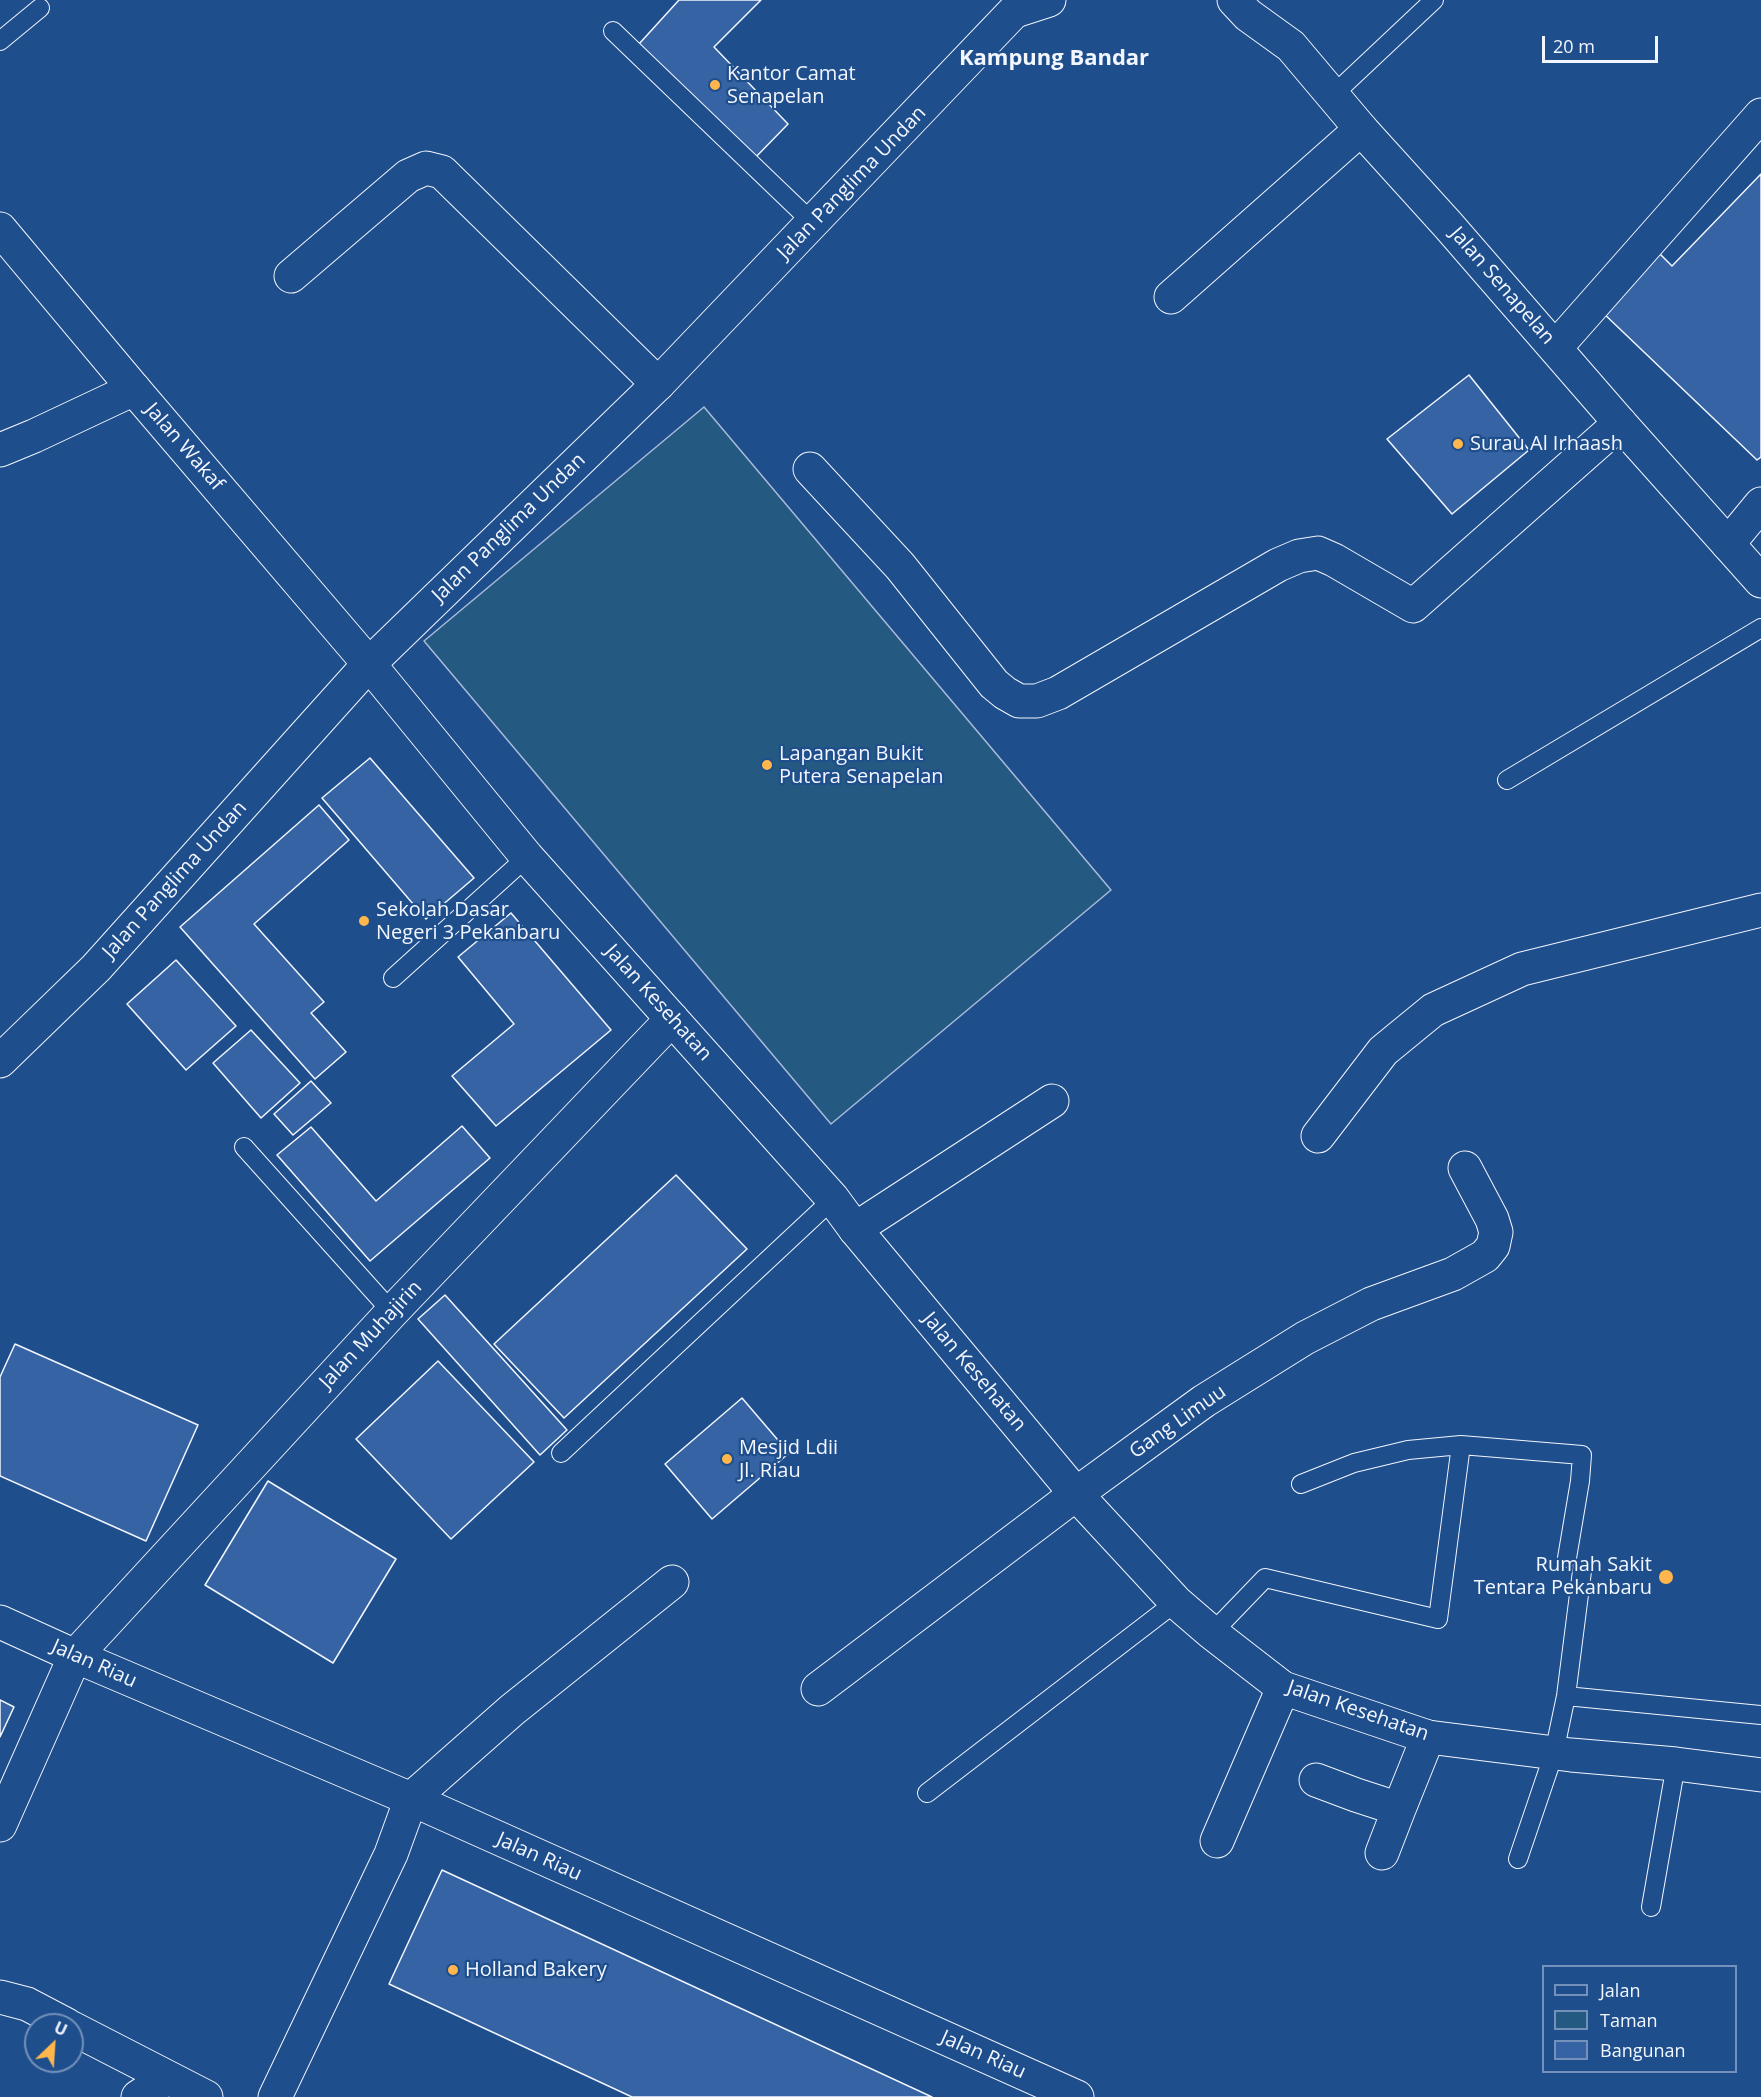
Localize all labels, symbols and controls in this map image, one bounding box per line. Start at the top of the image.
scale bar [1545,24,1660,62]
text: 20 m [1553,34,1595,58]
district label: Kampung Bandar [959,46,1149,72]
place label: Kantor Camat Senapelan [727,62,856,109]
marker: Kantor Camat Senapelan [708,78,722,92]
street label: Jalan Panglima Undan [773,101,931,265]
street label: Jalan Senapelan [1445,222,1559,350]
street label: Jalan Wakaf [140,398,228,496]
place label: Surau Al Irhaash [1470,432,1623,456]
marker: Surau Al Irhaash [1451,437,1465,451]
street label: Jalan Panglima Undan [427,449,591,607]
place label: Lapangan Bukit Putera Senapelan [779,742,944,789]
marker: Lapangan Bukit Putera Senapelan [760,758,774,772]
street label: Jalan Panglima Undan [98,796,252,964]
place label: Sekolah Dasar Negeri 3 Pekanbaru [376,898,560,945]
marker: Sekolah Dasar Negeri 3 Pekanbaru [357,914,371,928]
street label: Jalan Kesehatan [599,940,717,1066]
street label: Jalan Muhajirin [315,1276,427,1394]
street label: Jalan Kesehatan [917,1308,1031,1436]
street label: Gang Limuu [1125,1380,1231,1464]
place label: Mesjid Ldii Jl. Riau [739,1436,838,1483]
marker: Mesjid Ldii Jl. Riau [720,1452,734,1466]
place label: Rumah Sakit Tentara Pekanbaru [1474,1553,1652,1600]
marker: Rumah Sakit Tentara Pekanbaru [1657,1568,1675,1586]
street label: Jalan Riau [48,1635,140,1693]
street label: Jalan Kesehatan [1284,1676,1432,1746]
street label: Jalan Riau [493,1828,585,1886]
place label: Holland Bakery [465,1958,607,1982]
marker: Holland Bakery [446,1963,460,1977]
legend [1542,1965,1737,2073]
text: Jalan [1600,1978,1640,2002]
text: Taman [1600,2008,1658,2032]
north arrow [24,2013,84,2073]
text: U [51,2016,71,2041]
street label: Jalan Riau [937,2026,1029,2084]
text: Bangunan [1600,2038,1686,2062]

